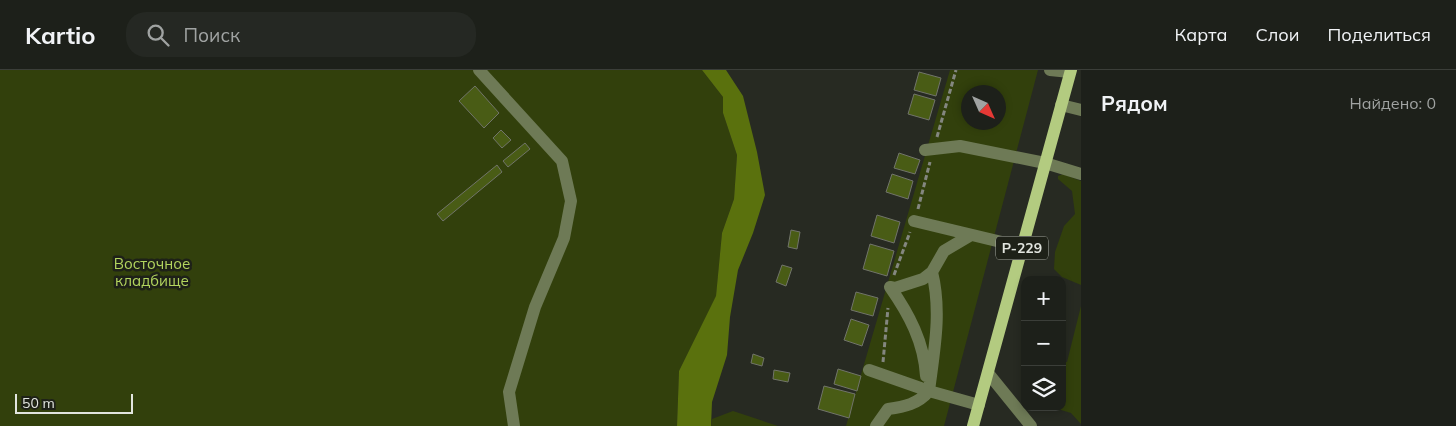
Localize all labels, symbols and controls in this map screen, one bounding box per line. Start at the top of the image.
search box [126,12,476,57]
text: Kartio [25,20,96,50]
icon: search [144,21,172,49]
text: Поиск [184,23,240,47]
text: Карта [1175,23,1227,46]
text: Слои [1255,23,1300,46]
text: Поделиться [1328,23,1431,46]
north arrow [961,85,1006,130]
text: Рядом [1101,90,1168,116]
text: Найдено: 0 [1350,93,1436,113]
road number: Р-229 [996,237,1048,260]
park label: Восточное кладбище [114,254,190,290]
map controls [1021,276,1066,411]
button: + [1021,276,1066,321]
button: − [1021,321,1066,366]
button: layers [1021,366,1066,411]
scale bar [15,391,132,414]
text: 50 m [22,394,55,412]

